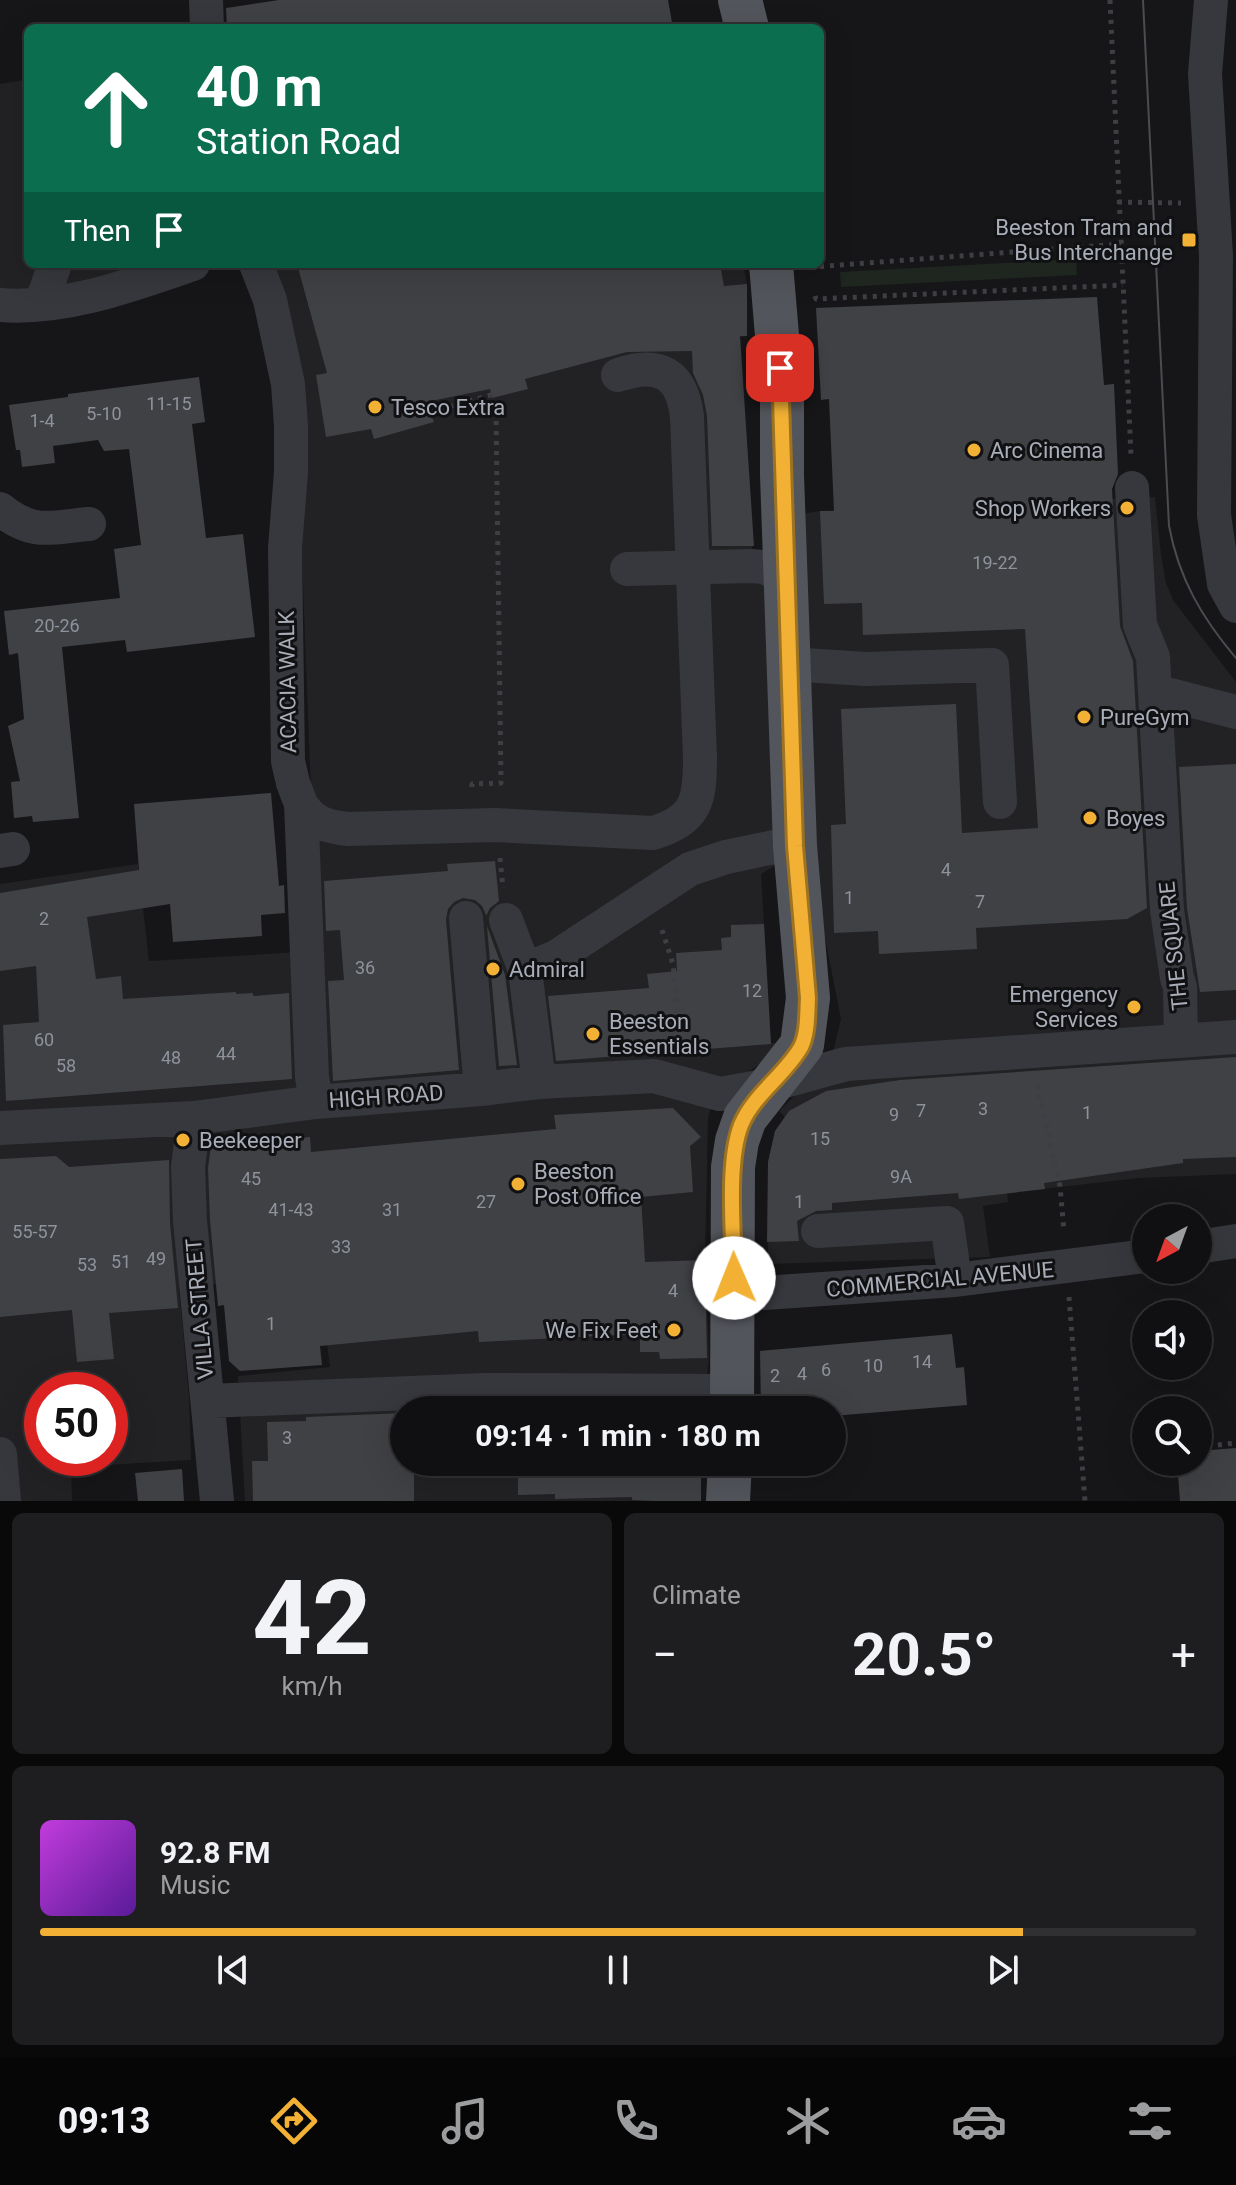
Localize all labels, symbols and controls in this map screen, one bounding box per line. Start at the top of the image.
text: 40 m [196,54,323,120]
icon: ahead [64,56,168,160]
text: Station Road [196,121,401,163]
icon: arrive [147,208,191,252]
text: Then [64,213,131,248]
place label: Beeston Tram and Bus Interchange [995,215,1173,265]
marker: Beeston Tram and Bus Interchange [1180,231,1198,249]
pin [746,334,814,402]
icon: arrive [758,346,802,390]
house number: 11-15 [146,393,192,414]
place label: Tesco Extra [391,395,505,420]
marker: Tesco Extra [366,398,384,416]
house number: 5-10 [86,403,122,424]
house number: 1-4 [29,410,55,431]
place label: Arc Cinema [990,438,1103,463]
marker: Arc Cinema [965,441,983,459]
place label: Shop Workers [975,496,1111,521]
marker: Shop Workers [1118,499,1136,517]
house number: 19-22 [972,552,1018,573]
street label: ACACIA WALK [274,611,301,753]
house number: 20-26 [34,615,80,636]
place label: PureGym [1100,705,1190,730]
marker: PureGym [1075,708,1093,726]
place label: Boyes [1106,806,1165,831]
marker: Boyes [1081,809,1099,827]
house number: 4 [941,859,951,880]
street label: THE SQUARE [1154,880,1193,1012]
house number: 1 [844,887,854,908]
house number: 7 [975,891,985,912]
house number: 2 [39,908,49,929]
house number: 36 [355,957,375,978]
place label: Admiral [509,957,585,982]
marker: Admiral [484,960,502,978]
house number: 12 [742,980,762,1001]
place label: Emergency Services [1009,982,1119,1032]
marker: Emergency Services [1125,998,1143,1016]
place label: Beeston Essentials [609,1009,709,1059]
marker: Beeston Essentials [584,1025,602,1043]
house number: 60 [34,1029,54,1050]
house number: 44 [216,1043,236,1064]
house number: 48 [161,1047,181,1068]
house number: 58 [56,1055,76,1076]
street label: HIGH ROAD [328,1080,444,1113]
house number: 3 [978,1098,988,1119]
house number: 7 [916,1100,926,1121]
house number: 1 [1082,1102,1092,1123]
house number: 9 [889,1104,899,1125]
place label: Beekeeper [199,1128,302,1153]
house number: 15 [810,1128,830,1149]
marker: Beekeeper [174,1131,192,1149]
place label: Beeston Post Office [534,1159,641,1209]
house number: 9A [890,1166,912,1187]
house number: 45 [241,1168,261,1189]
marker: Beeston Post Office [509,1175,527,1193]
house number: 27 [476,1191,496,1212]
house number: 1 [794,1191,804,1212]
house number: 41-43 [268,1199,314,1220]
house number: 31 [382,1199,402,1220]
north arrow [1132,1204,1212,1284]
map controls [1132,1204,1212,1476]
house number: 55-57 [12,1221,58,1242]
house number: 33 [331,1236,351,1257]
position arrow [692,1236,776,1320]
street label: VILLA STREET [181,1237,218,1381]
house number: 49 [146,1248,166,1269]
house number: 51 [111,1251,131,1272]
house number: 53 [77,1254,97,1275]
street label: COMMERCIAL AVENUE [825,1257,1055,1302]
house number: 4 [668,1280,678,1301]
button: sound [1132,1300,1212,1380]
house number: 1 [266,1313,276,1334]
place label: We Fix Feet [545,1318,658,1343]
marker: We Fix Feet [665,1321,683,1339]
house number: 14 [912,1351,932,1372]
house number: 10 [863,1355,883,1376]
house number: 6 [821,1359,831,1380]
house number: 4 [797,1363,807,1384]
house number: 2 [770,1365,780,1386]
speed limit sign: 50 [24,1372,128,1476]
button: search [1132,1396,1212,1476]
text: 09:14 · 1 min · 180 m [475,1418,761,1453]
house number: 3 [282,1427,292,1448]
text: 42 [252,1558,372,1679]
text: Climate [652,1580,741,1610]
text: 20.5° [852,1619,996,1690]
text: − [652,1629,677,1681]
text: + [1171,1629,1196,1681]
text: km/h [281,1671,343,1701]
text: 92.8 FM [160,1835,271,1870]
text: Music [160,1870,230,1900]
icon: previous [211,1948,255,1992]
icon: pause [596,1948,640,1992]
icon: next [981,1948,1025,1992]
icon: directions [266,2093,322,2149]
icon: music [437,2093,493,2149]
icon: phone [608,2093,664,2149]
icon: climate [780,2093,836,2149]
icon: car [951,2093,1007,2149]
icon: filters [1122,2093,1178,2149]
text: 09:13 [58,2100,150,2142]

